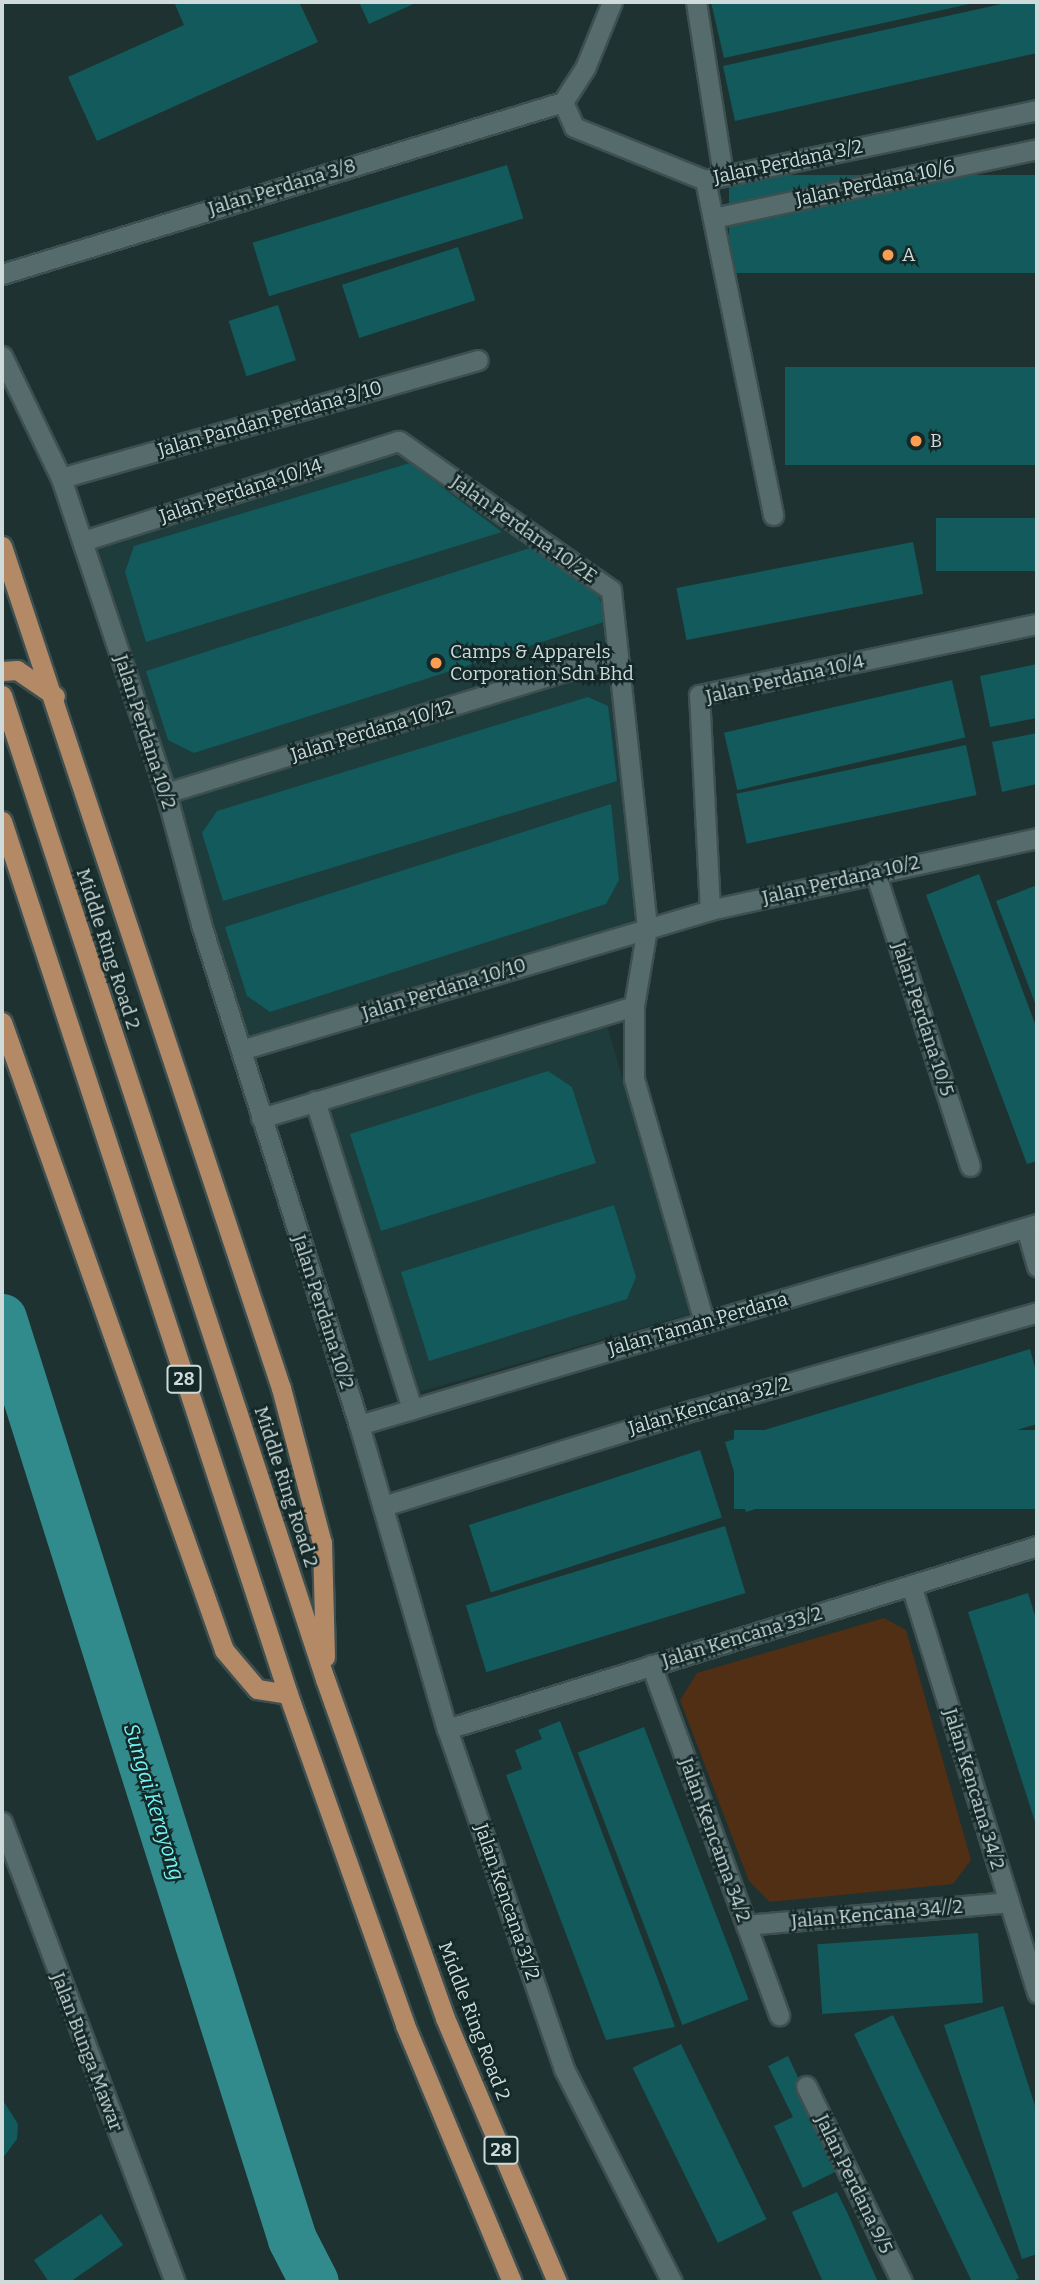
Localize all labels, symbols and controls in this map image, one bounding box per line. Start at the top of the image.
street label: Jalan Perdana 3/2 [711,135,865,189]
street label: Jalan Perdana 3/8 [206,154,358,220]
street label: Jalan Perdana 10/6 [794,155,956,211]
place label: A [902,244,915,266]
marker: A [880,247,896,263]
street label: Jalan Pandan Perdana 3/10 [155,376,385,462]
place label: B [930,430,942,452]
marker: B [908,433,924,449]
street label: Jalan Perdana 10/14 [157,454,325,528]
street label: Jalan Perdana 10/2E [447,470,601,588]
place label: Camps & Apparels Corporation Sdn Bhd [450,641,634,685]
street label: Jalan Perdana 10/4 [704,650,866,708]
street label: Jalan Perdana 10/2 [109,652,181,812]
marker: Camps & Apparels Corporation Sdn Bhd [428,655,444,671]
street label: Jalan Perdana 10/12 [288,695,456,767]
street label: Jalan Perdana 10/2 [760,851,922,909]
street label: Middle Ring Road 2 [71,866,145,1032]
street label: Jalan Perdana 10/5 [887,939,959,1099]
street label: Jalan Perdana 10/10 [359,953,529,1025]
street label: Jalan Perdana 10/2 [287,1232,359,1392]
street label: Jalan Taman Perdana [606,1287,790,1361]
road number: 28 [166,1364,202,1394]
street label: Jalan Kencana 32/2 [626,1372,792,1440]
street label: Middle Ring Road 2 [249,1404,323,1570]
street label: Jalan Kencana 33/2 [659,1602,825,1672]
street label: Jalan Kencana 34/2 [939,1706,1009,1872]
water label: Sungai Kerayong [118,1721,190,1883]
street label: Jalan Kencama 34/2 [675,1755,755,1925]
street label: Jalan Kencana 31/2 [470,1821,544,1983]
street label: Jalan Kencana 34//2 [790,1895,964,1933]
street label: Middle Ring Road 2 [433,1939,515,2103]
street label: Jalan Bunga Mawar [46,1969,128,2135]
street label: Jalan Perdana 9/5 [810,2111,898,2257]
road number: 28 [484,2136,518,2164]

